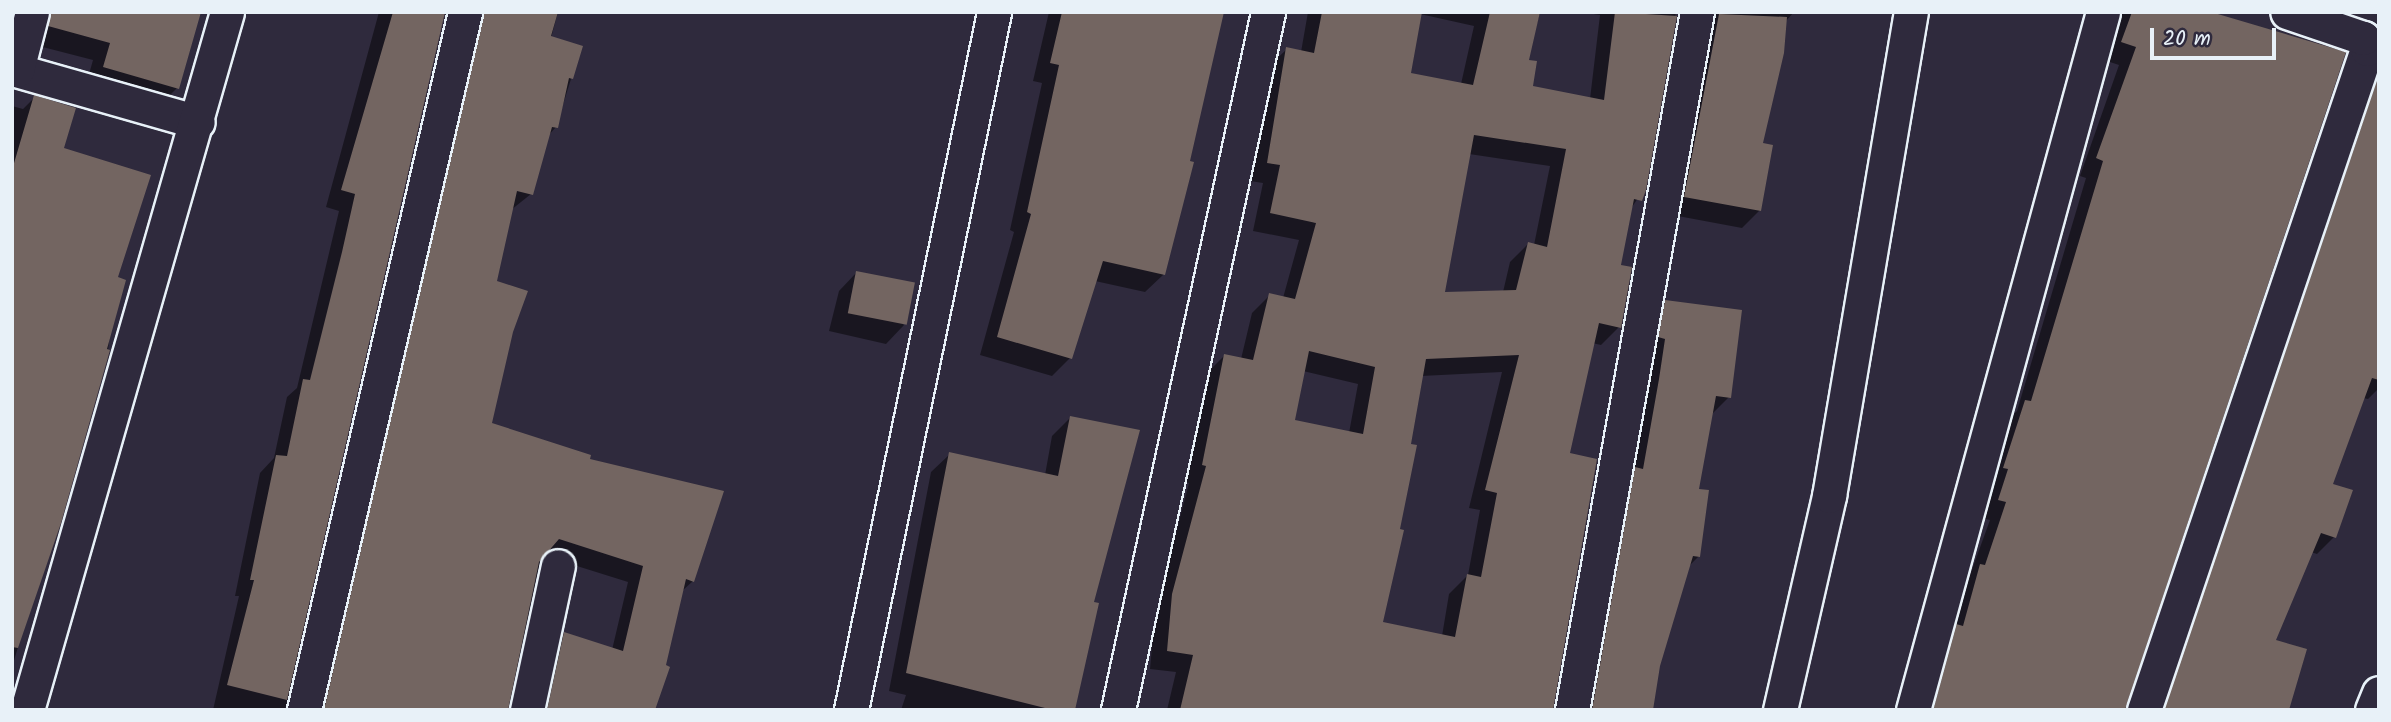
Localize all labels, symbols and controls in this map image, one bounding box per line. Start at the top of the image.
scale bar [2153,14,2279,58]
text: 20 m [2163,23,2211,56]

